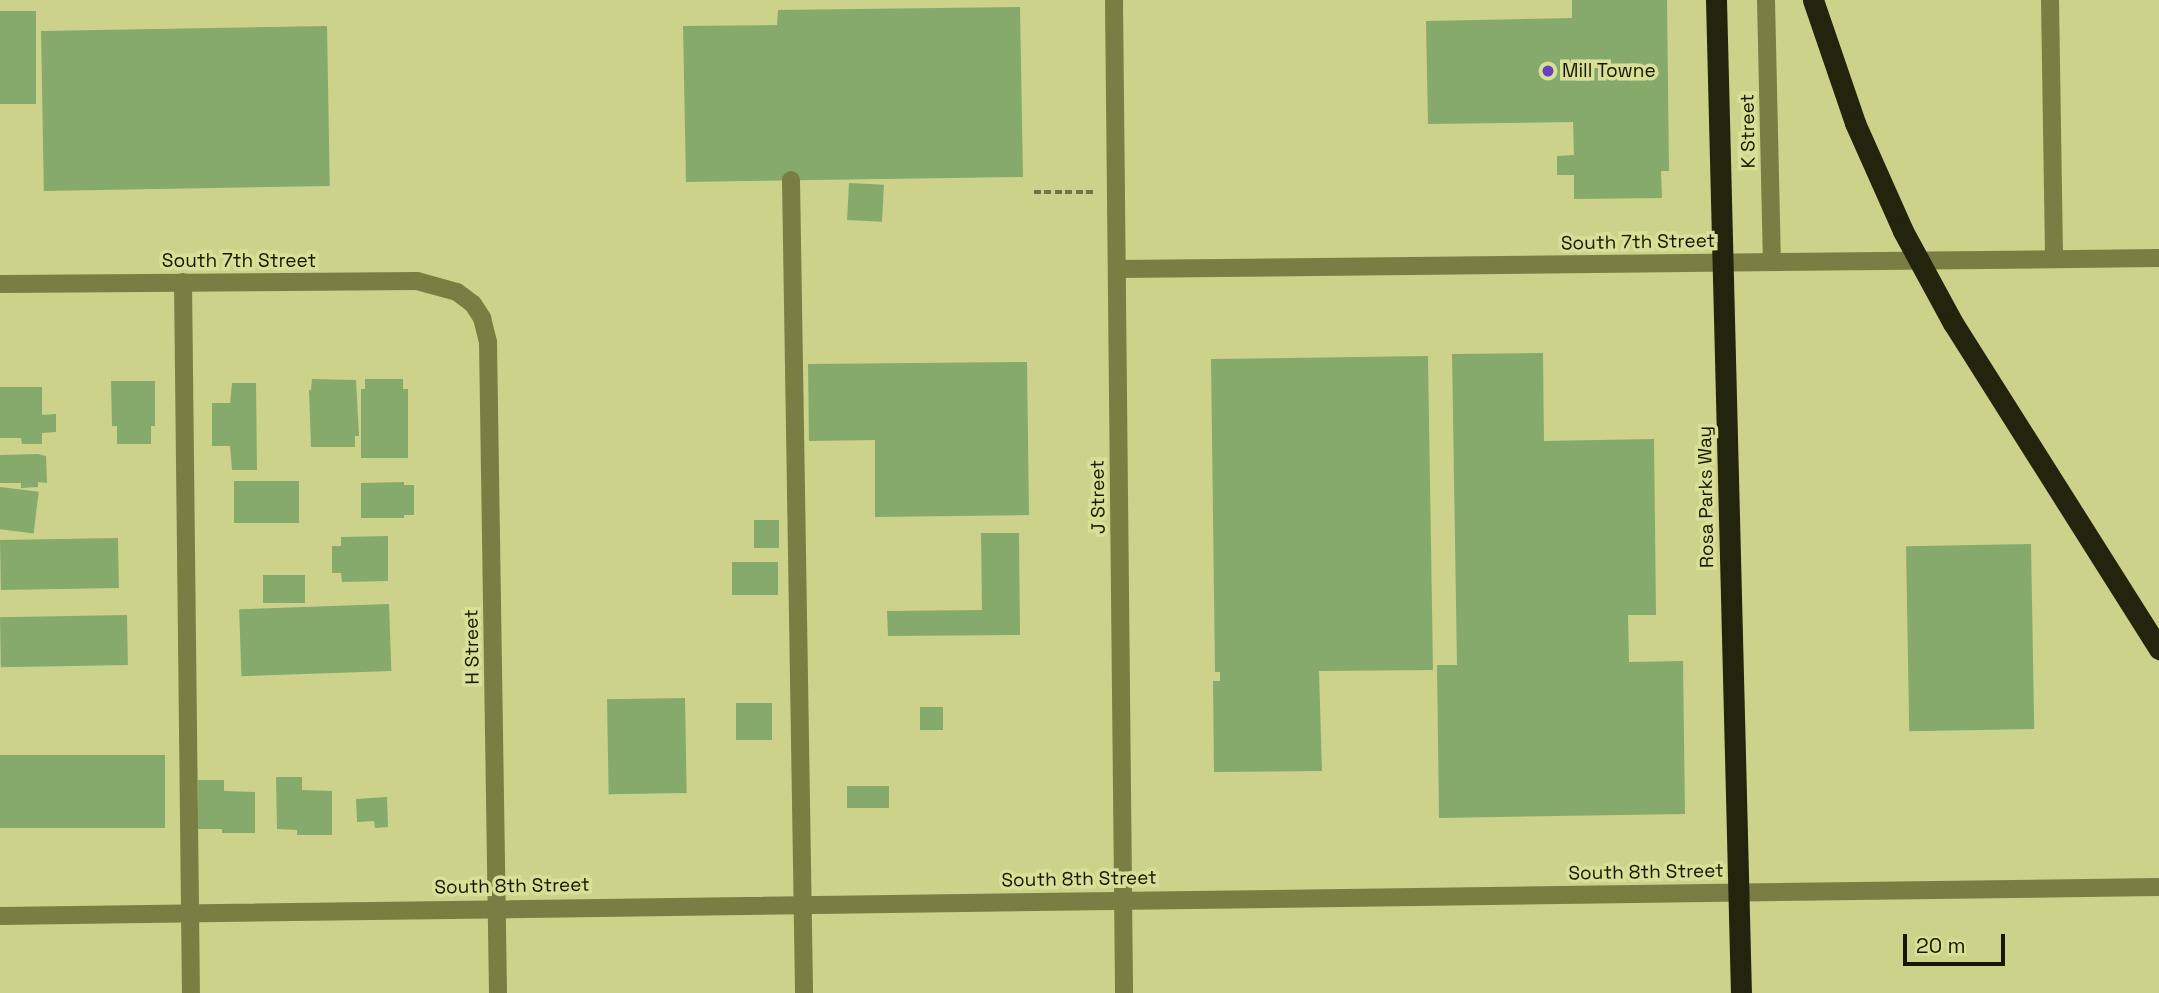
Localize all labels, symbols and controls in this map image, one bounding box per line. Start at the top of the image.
place label: Mill Towne [1562,60,1656,82]
marker: Mill Towne [1540,63,1556,79]
street label: K Street [1736,94,1760,168]
street label: South 7th Street [1561,229,1715,255]
street label: South 7th Street [162,250,316,272]
street label: Rosa Parks Way [1693,426,1719,568]
street label: J Street [1086,460,1110,534]
street label: H Street [460,609,484,685]
street label: South 8th Street [1568,859,1724,885]
street label: South 8th Street [1001,866,1157,892]
street label: South 8th Street [434,873,590,899]
scale bar [1907,920,2008,964]
text: 20 m [1916,932,1966,959]

